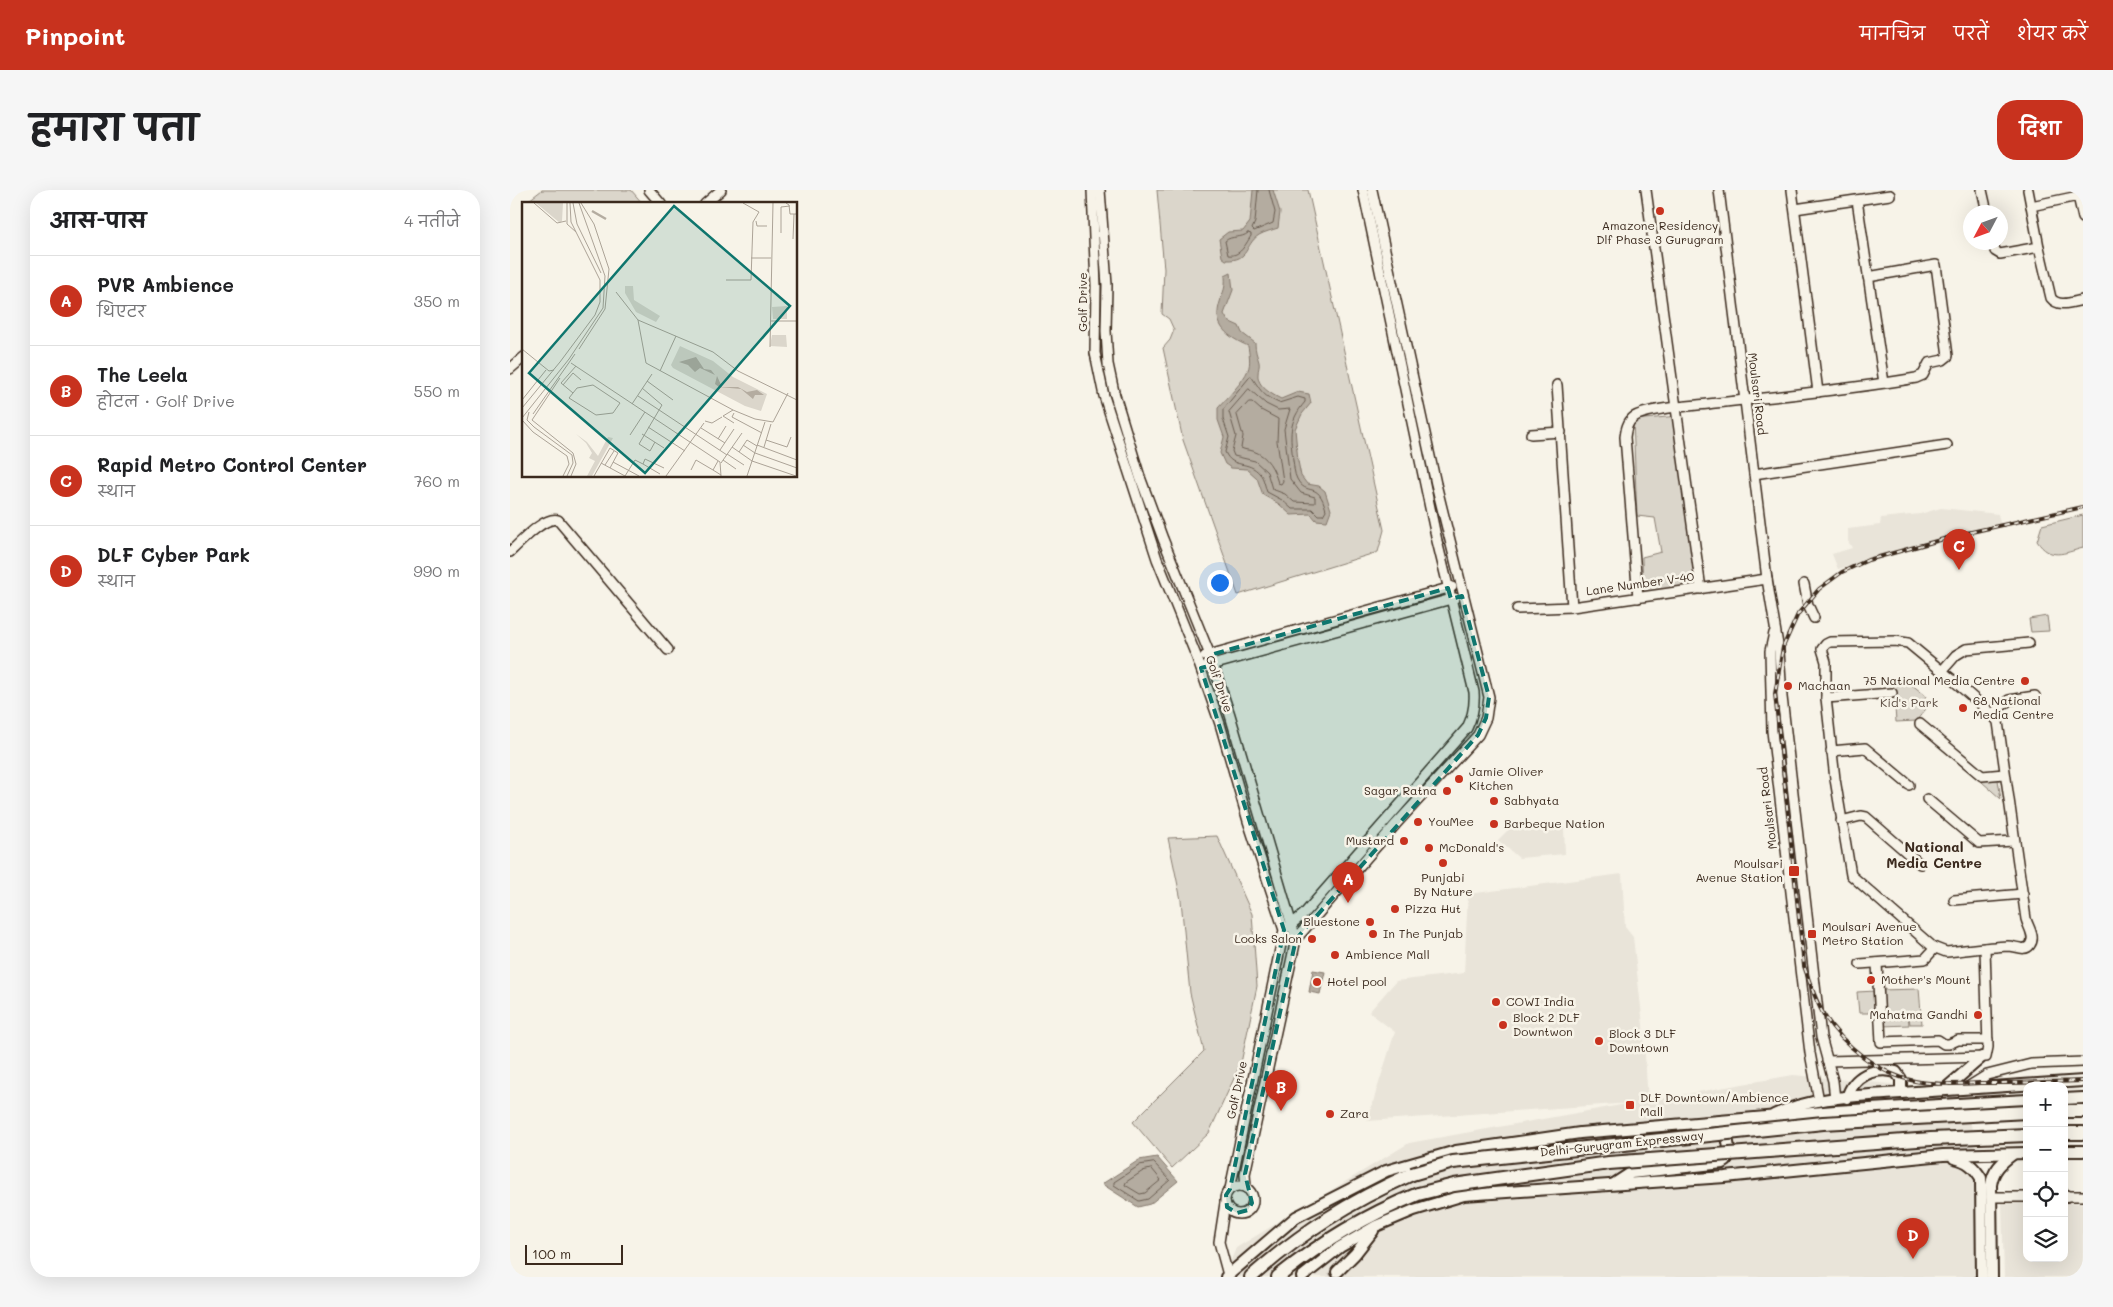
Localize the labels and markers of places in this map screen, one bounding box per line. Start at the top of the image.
marker: Amazone Residency Dlf Phase 3 Gurugram [1654,205,1666,217]
place label: Amazone Residency Dlf Phase 3 Gurugram [1596,217,1724,247]
pin: C [1943,529,1975,570]
place label: 75 National Media Centre [1863,672,2015,688]
marker: 75 National Media Centre [2019,675,2031,687]
place label: Machaan [1798,677,1850,693]
marker: Machaan [1782,680,1794,692]
place label: 68 National Media Centre [1973,692,2054,722]
marker: 68 National Media Centre [1957,702,1969,714]
place label: Jamie Oliver Kitchen [1469,763,1544,793]
marker: Jamie Oliver Kitchen [1453,773,1465,785]
place label: Sagar Ratna [1364,782,1437,798]
marker: Sagar Ratna [1441,785,1453,797]
place label: Sabhyata [1504,792,1559,808]
marker: Sabhyata [1488,795,1500,807]
place label: YouMee [1428,813,1474,829]
place label: Barbeque Nation [1504,815,1605,831]
marker: YouMee [1412,816,1424,828]
marker: Barbeque Nation [1488,818,1500,830]
place label: Mustard [1346,832,1394,848]
marker: Mustard [1398,835,1410,847]
place label: McDonald's [1439,839,1504,855]
marker: McDonald's [1423,842,1435,854]
place label: Moulsari Avenue Station [1695,855,1783,885]
marker: Punjabi By Nature [1437,857,1449,869]
pin: A [1332,862,1364,903]
marker: Moulsari Avenue Station [1787,864,1801,878]
place label: Punjabi By Nature [1413,869,1473,899]
place label: Pizza Hut [1405,900,1461,916]
marker: Pizza Hut [1389,903,1401,915]
place label: Bluestone [1303,913,1360,929]
marker: Bluestone [1364,916,1376,928]
place label: Moulsari Avenue Metro Station [1822,918,1917,948]
place label: In The Punjab [1383,925,1463,941]
marker: In The Punjab [1367,928,1379,940]
marker: Moulsari Avenue Metro Station [1806,928,1818,940]
place label: Looks Salon [1234,930,1302,946]
marker: Looks Salon [1306,933,1318,945]
place label: Ambience Mall [1345,946,1430,962]
marker: Ambience Mall [1329,949,1341,961]
place label: Mother's Mount [1881,971,1971,987]
place label: Hotel pool [1327,973,1387,989]
marker: Mother's Mount [1865,974,1877,986]
marker: Hotel pool [1311,976,1323,988]
place label: COWI India [1506,993,1574,1009]
marker: COWI India [1490,996,1502,1008]
place label: Mahatma Gandhi [1869,1006,1968,1022]
place label: Block 2 DLF Downtwon [1513,1009,1580,1039]
marker: Mahatma Gandhi [1972,1009,1984,1021]
marker: Block 2 DLF Downtwon [1497,1019,1509,1031]
place label: Block 3 DLF Downtown [1609,1025,1676,1055]
marker: Block 3 DLF Downtown [1593,1035,1605,1047]
pin: B [1265,1070,1297,1111]
place label: DLF Downtown/Ambience Mall [1640,1089,1789,1119]
marker: DLF Downtown/Ambience Mall [1624,1099,1636,1111]
place label: Zara [1340,1105,1369,1121]
marker: Zara [1324,1108,1336,1120]
pin: D [1897,1218,1929,1259]

